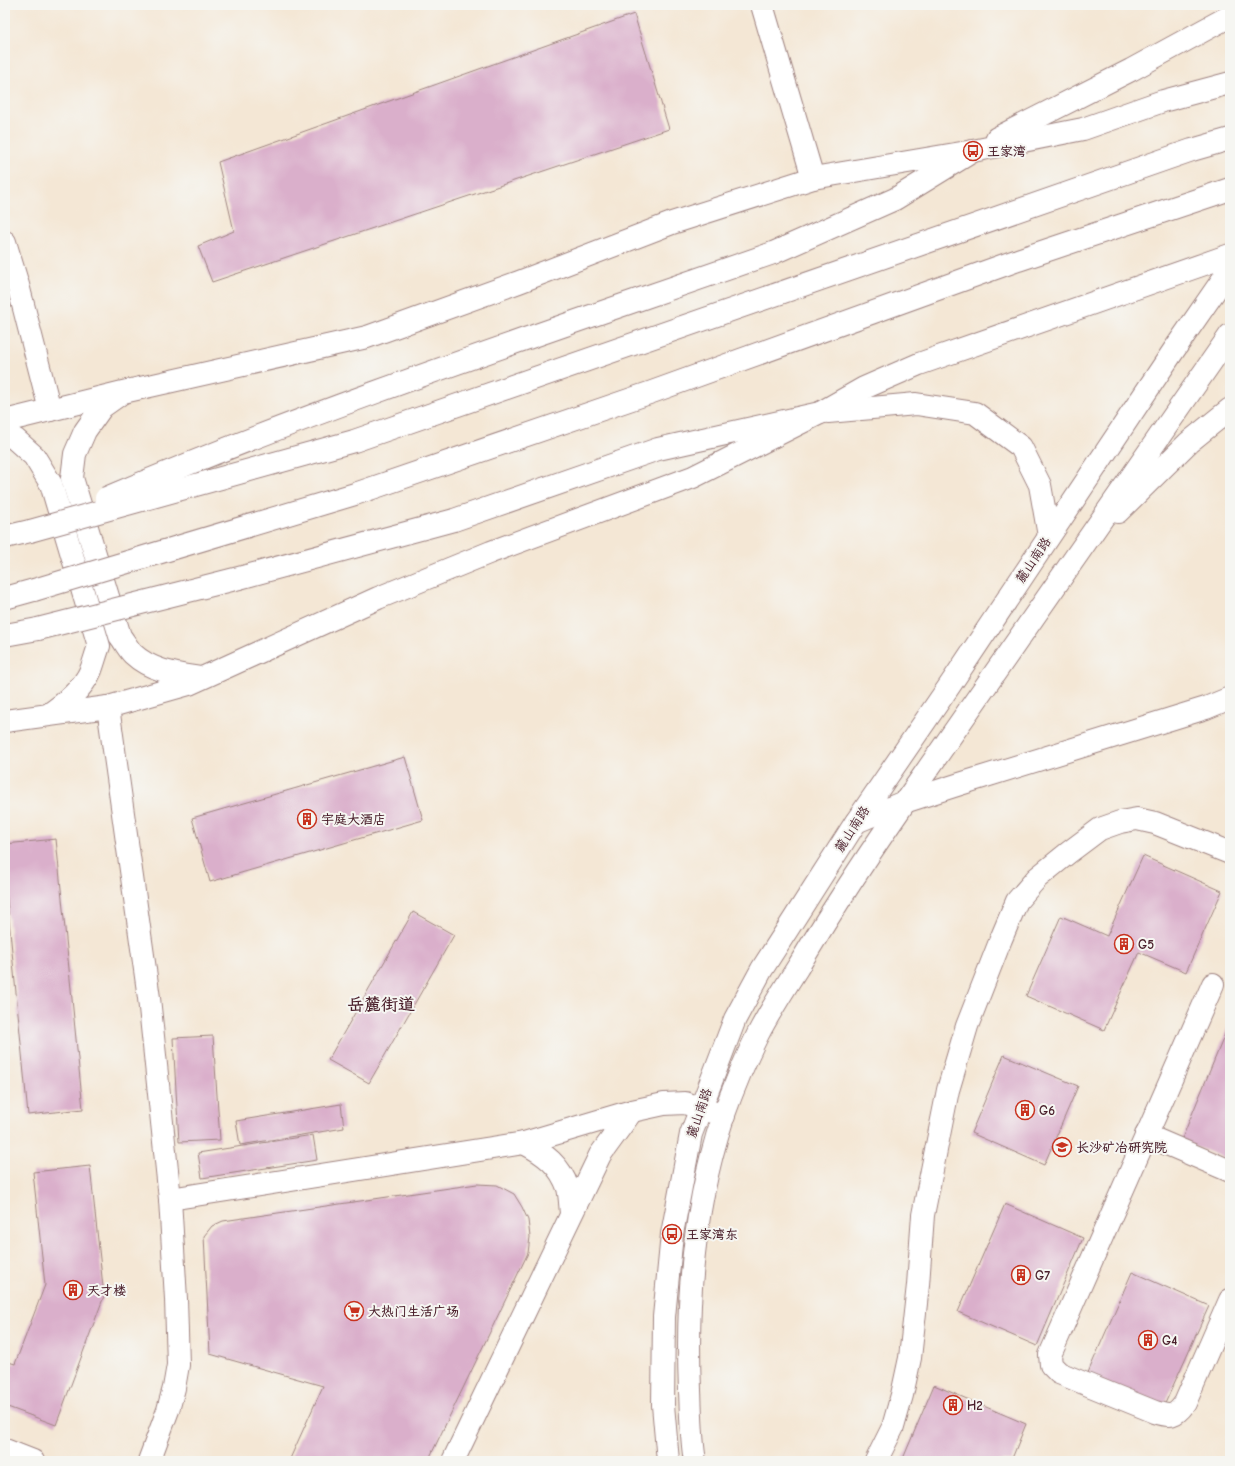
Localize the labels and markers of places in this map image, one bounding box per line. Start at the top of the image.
bus stop icon: 王家湾 [962,140,984,162]
place label: 王家湾 [987,144,1026,159]
building icon: 宇庭大酒店 [296,808,318,830]
place label: 宇庭大酒店 [321,812,386,827]
building icon: G5 [1113,933,1135,955]
place label: G5 [1138,937,1154,952]
building icon: G6 [1014,1099,1036,1121]
place label: G6 [1039,1103,1055,1118]
school or university icon: 长沙矿冶研究院 [1051,1136,1073,1158]
place label: 长沙矿冶研究院 [1076,1140,1167,1155]
bus stop icon: 王家湾东 [661,1223,683,1245]
place label: 王家湾东 [686,1227,738,1242]
building icon: G7 [1010,1264,1032,1286]
place label: G7 [1035,1268,1050,1283]
building icon: 天才楼 [62,1279,84,1301]
place label: 天才楼 [87,1283,126,1298]
supermarket icon: 大热门生活广场 [343,1300,365,1322]
place label: 大热门生活广场 [368,1304,459,1319]
building icon: G4 [1137,1329,1159,1351]
place label: G4 [1162,1333,1177,1348]
building icon: H2 [942,1394,964,1416]
place label: H2 [967,1398,983,1413]

